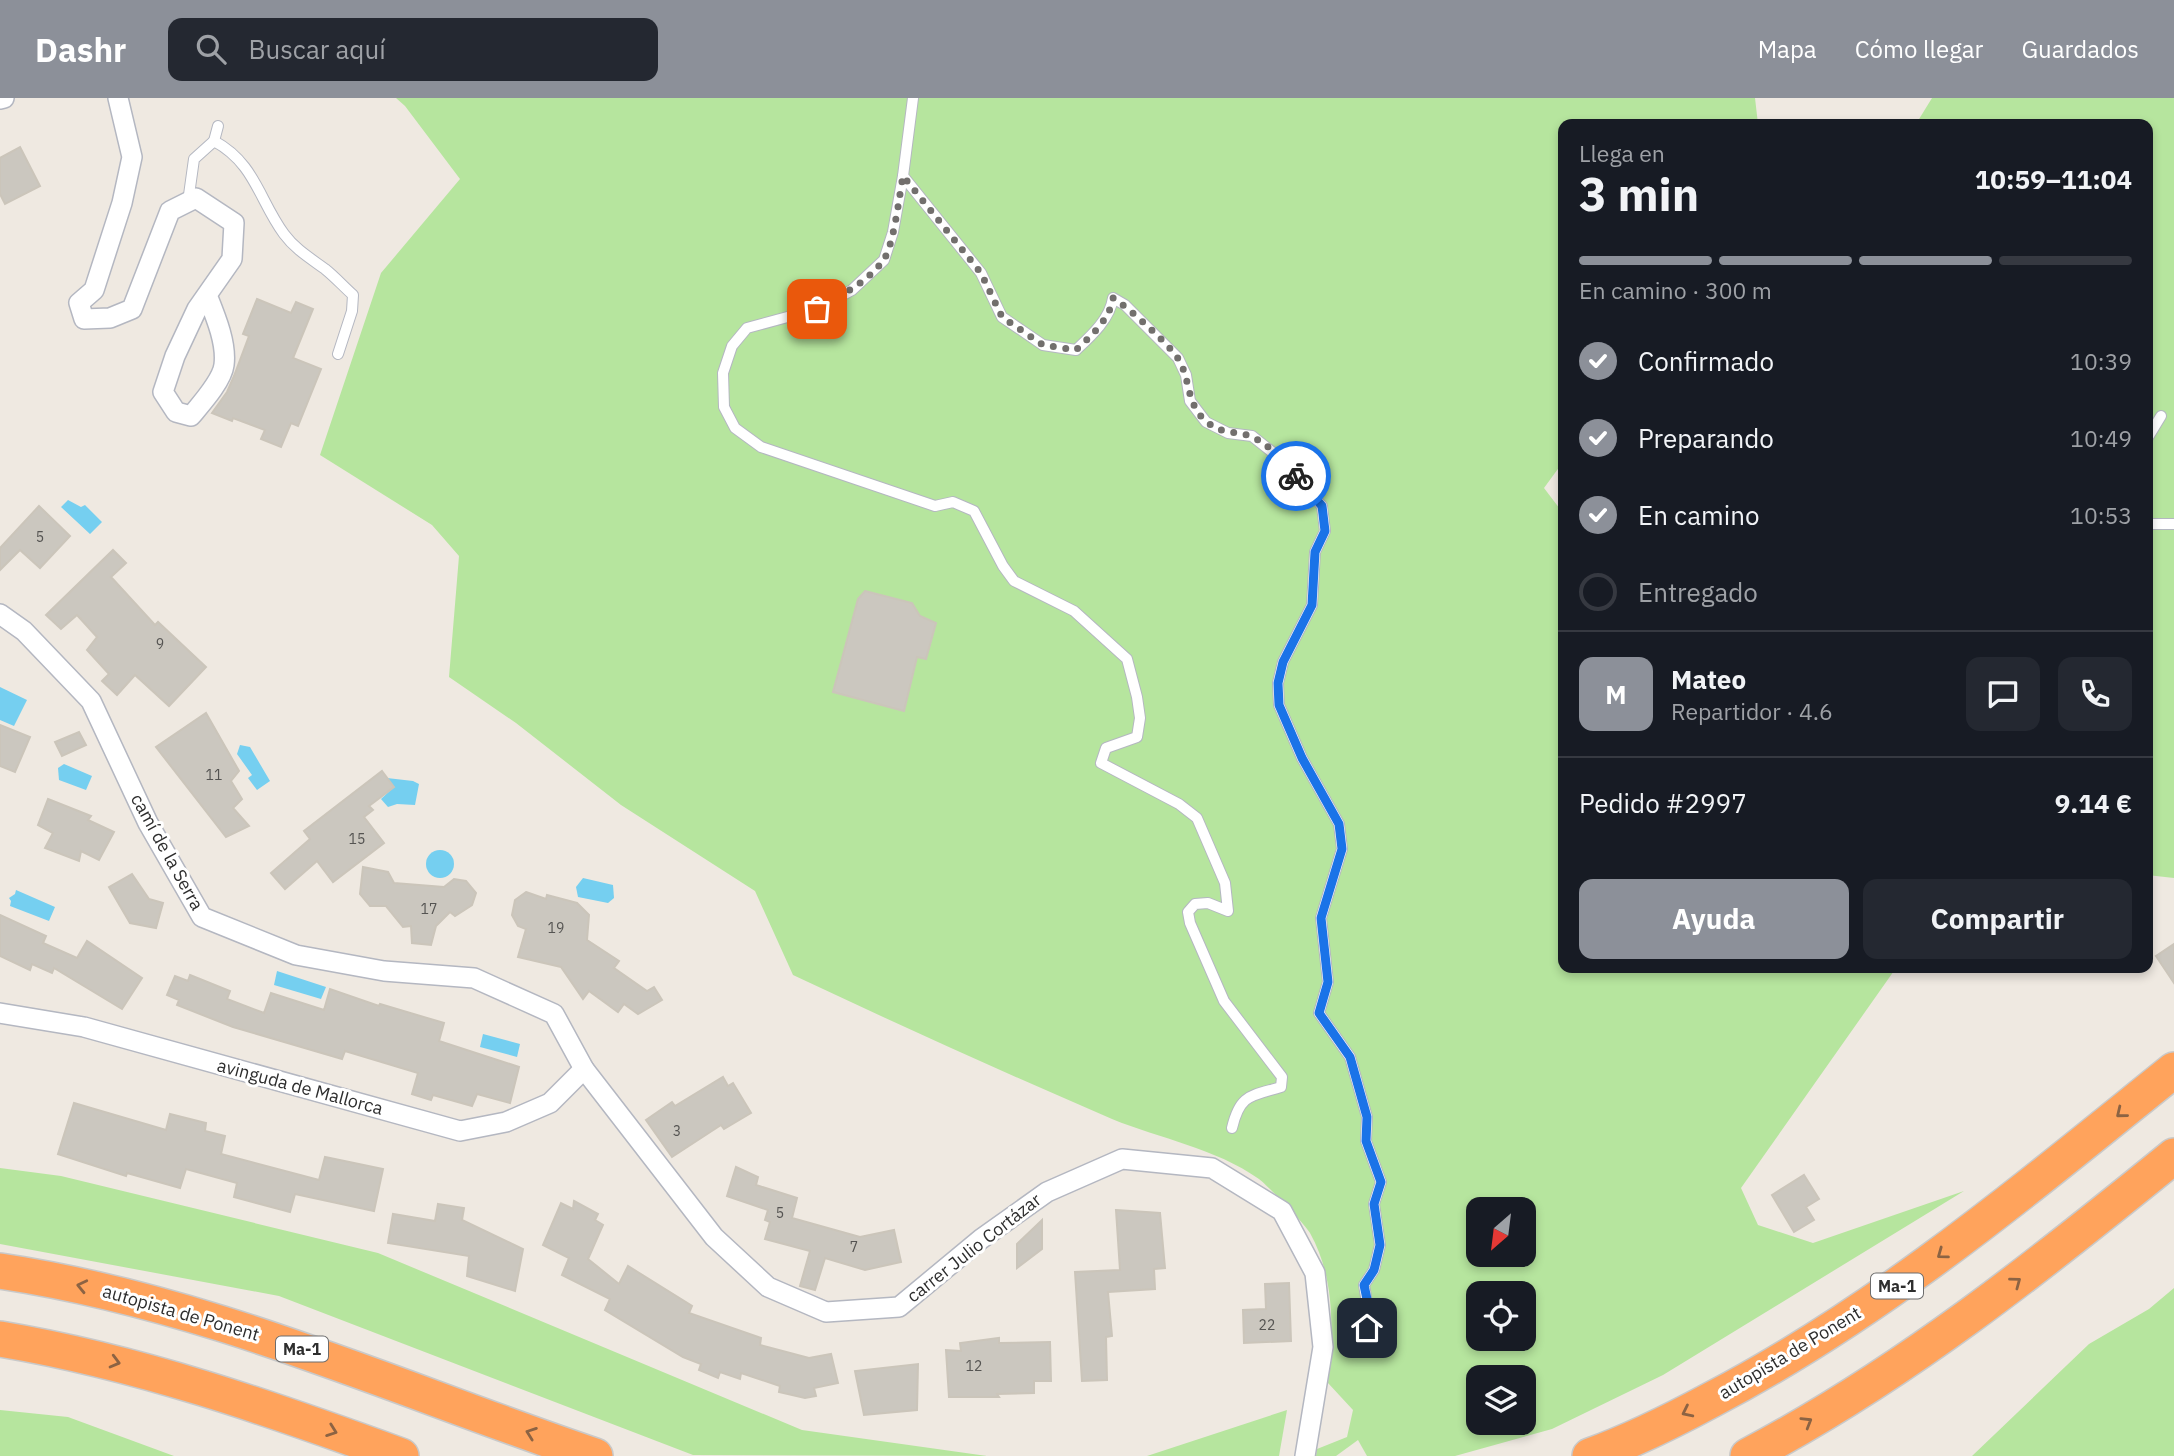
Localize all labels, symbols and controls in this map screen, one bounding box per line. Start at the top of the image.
search box [168,18,658,81]
text: Dashr [35,28,126,71]
icon: search [192,30,230,68]
text: Buscar aquí [248,32,386,66]
text: Mapa [1758,33,1817,65]
text: Cómo llegar [1855,33,1983,65]
text: Guardados [2021,33,2139,65]
text: Llega en [1579,138,1665,168]
text: 10:59–11:04 [1975,162,2132,196]
text: 3 min [1579,164,1699,224]
text: En camino · 300 m [1579,275,1772,305]
pin [787,279,847,339]
icon: bag [798,290,836,328]
icon: check [1579,342,1617,380]
text: Confirmado [1638,344,1774,378]
text: 10:39 [2070,346,2132,376]
icon: check [1579,419,1617,457]
text: Preparando [1638,421,1774,455]
text: 10:49 [2070,423,2132,453]
courier [1261,441,1331,511]
icon: bike [1277,457,1315,495]
icon: check [1579,496,1617,534]
text: En camino [1638,498,1760,532]
text: 10:53 [2070,500,2132,530]
house number: 5 [36,528,44,546]
text: Entregado [1638,575,1758,609]
house number: 9 [156,635,164,653]
button: chat [1966,657,2040,731]
button: phone [2058,657,2132,731]
text: Mateo [1671,662,1746,696]
text: M [1605,677,1627,711]
text: Repartidor · 4.6 [1671,696,1833,726]
house number: 11 [206,766,222,784]
text: Pedido #2997 [1579,786,1747,820]
text: 9.14 € [2055,786,2132,820]
street label: camí de la Serra [126,790,209,914]
house number: 15 [349,830,365,848]
button: Ayuda [1579,879,1849,959]
button: Compartir [1863,879,2132,959]
house number: 17 [421,900,437,918]
house number: 19 [548,919,564,937]
street label: avinguda de Mallorca [215,1053,386,1120]
one-way arrow [2116,1105,2129,1117]
house number: 3 [673,1122,681,1140]
street label: carrer Julio Cortázar [902,1188,1046,1307]
north arrow [1466,1197,1536,1267]
map controls [1466,1197,1536,1435]
house number: 5 [776,1204,784,1222]
house number: 7 [850,1238,858,1256]
one-way arrow [1937,1245,1950,1258]
road number: Ma-1 [1871,1274,1923,1298]
one-way arrow [2008,1277,2021,1290]
street label: autopista de Ponent [100,1279,262,1346]
one-way arrow [76,1280,88,1294]
button: locate [1466,1281,1536,1351]
pin [1337,1298,1397,1358]
street label: autopista de Ponent [1714,1301,1865,1404]
icon: home [1348,1309,1386,1347]
house number: 22 [1259,1316,1275,1334]
road number: Ma-1 [276,1336,328,1362]
one-way arrow [109,1354,121,1369]
house number: 12 [966,1357,982,1375]
button: layers [1466,1365,1536,1435]
one-way arrow [1682,1404,1694,1418]
one-way arrow [1800,1418,1813,1431]
one-way arrow [325,1423,337,1437]
one-way arrow [525,1427,537,1441]

